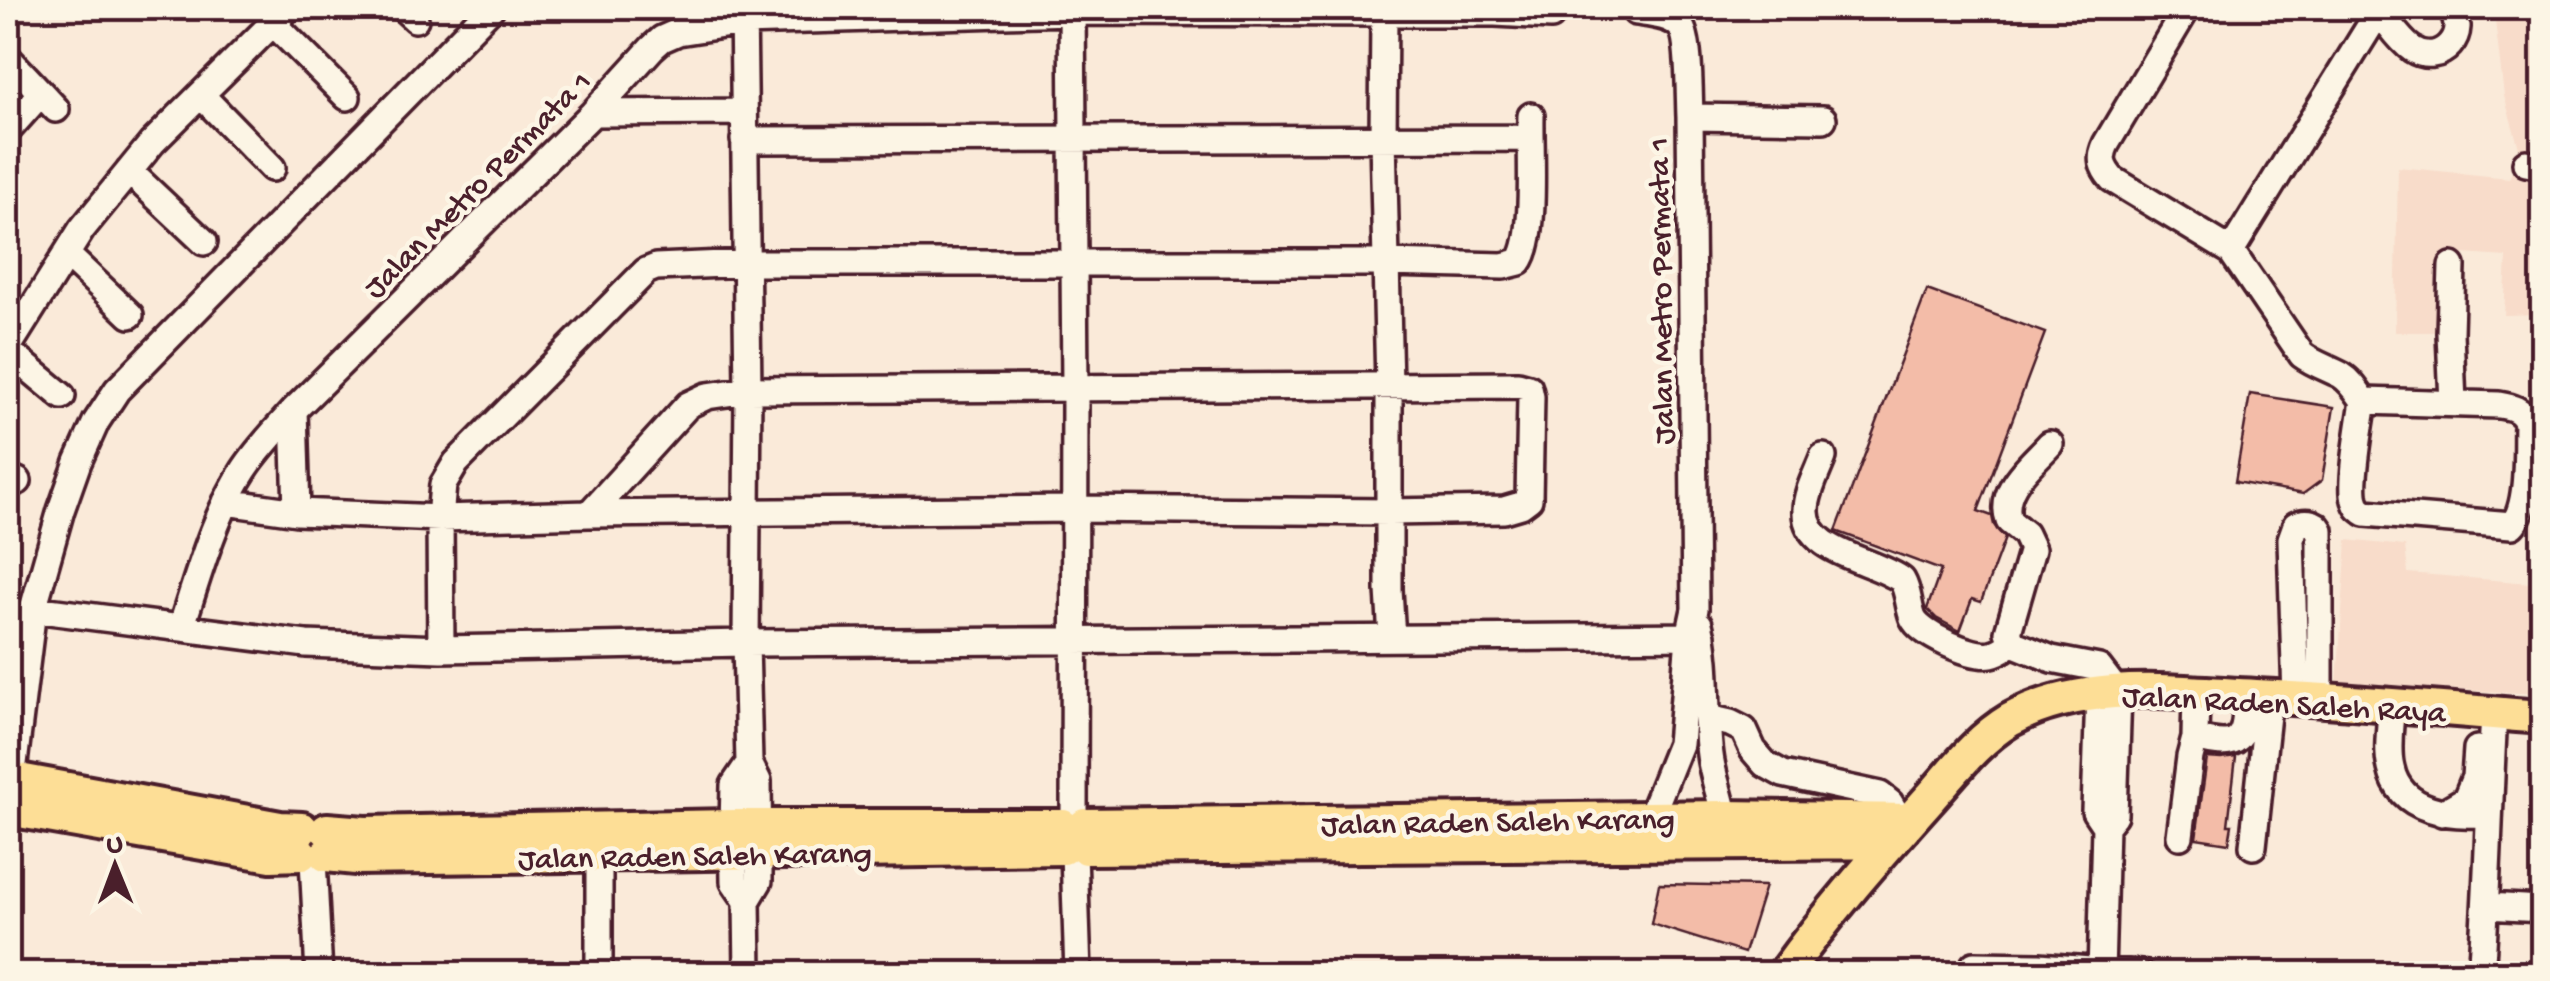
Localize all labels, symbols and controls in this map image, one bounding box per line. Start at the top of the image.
street label: Jalan Metro Permata 1 [358,65,601,308]
street label: Jalan Metro Permata 1 [1642,137,1686,445]
street label: Jalan Raden Saleh Raya [2121,680,2448,735]
street label: Jalan Raden Saleh Karang [1321,803,1675,847]
north arrow [65,816,165,916]
text: U [106,829,123,862]
street label: Jalan Raden Saleh Karang [518,837,872,881]

